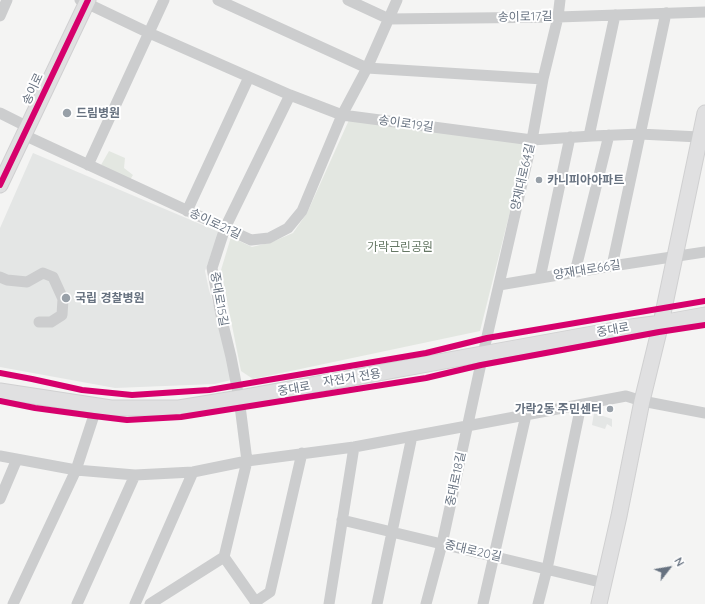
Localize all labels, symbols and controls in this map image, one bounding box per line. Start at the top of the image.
street label: 송이로17길 [498,9,552,25]
street label: 송이로 [19,71,47,107]
place label: 드림병원 [76,106,120,120]
marker: 드림병원 [61,107,73,119]
street label: 송이로19길 [378,113,434,135]
street label: 양재대로64길 [508,142,538,212]
place label: 카니피아아파트 [547,173,624,187]
marker: 카니피아아파트 [534,175,544,185]
street label: 송이로21길 [187,206,243,242]
park label: 가락근린공원 [367,240,433,254]
street label: 양재대로66길 [552,258,622,282]
street label: 중대로15길 [207,271,231,327]
place label: 국립 경찰병원 [75,291,145,305]
marker: 국립 경찰병원 [60,292,72,304]
street label: 중대로 [595,320,631,340]
street label: 자전거 전용 [322,366,382,390]
street label: 중대로 [276,379,312,399]
place label: 가락2동 주민센터 [515,402,602,416]
marker: 가락2동 주민센터 [605,404,615,414]
street label: 중대로18길 [443,451,469,507]
street label: 중대로20길 [443,537,503,565]
north arrow [649,548,689,588]
text: N [671,555,687,569]

